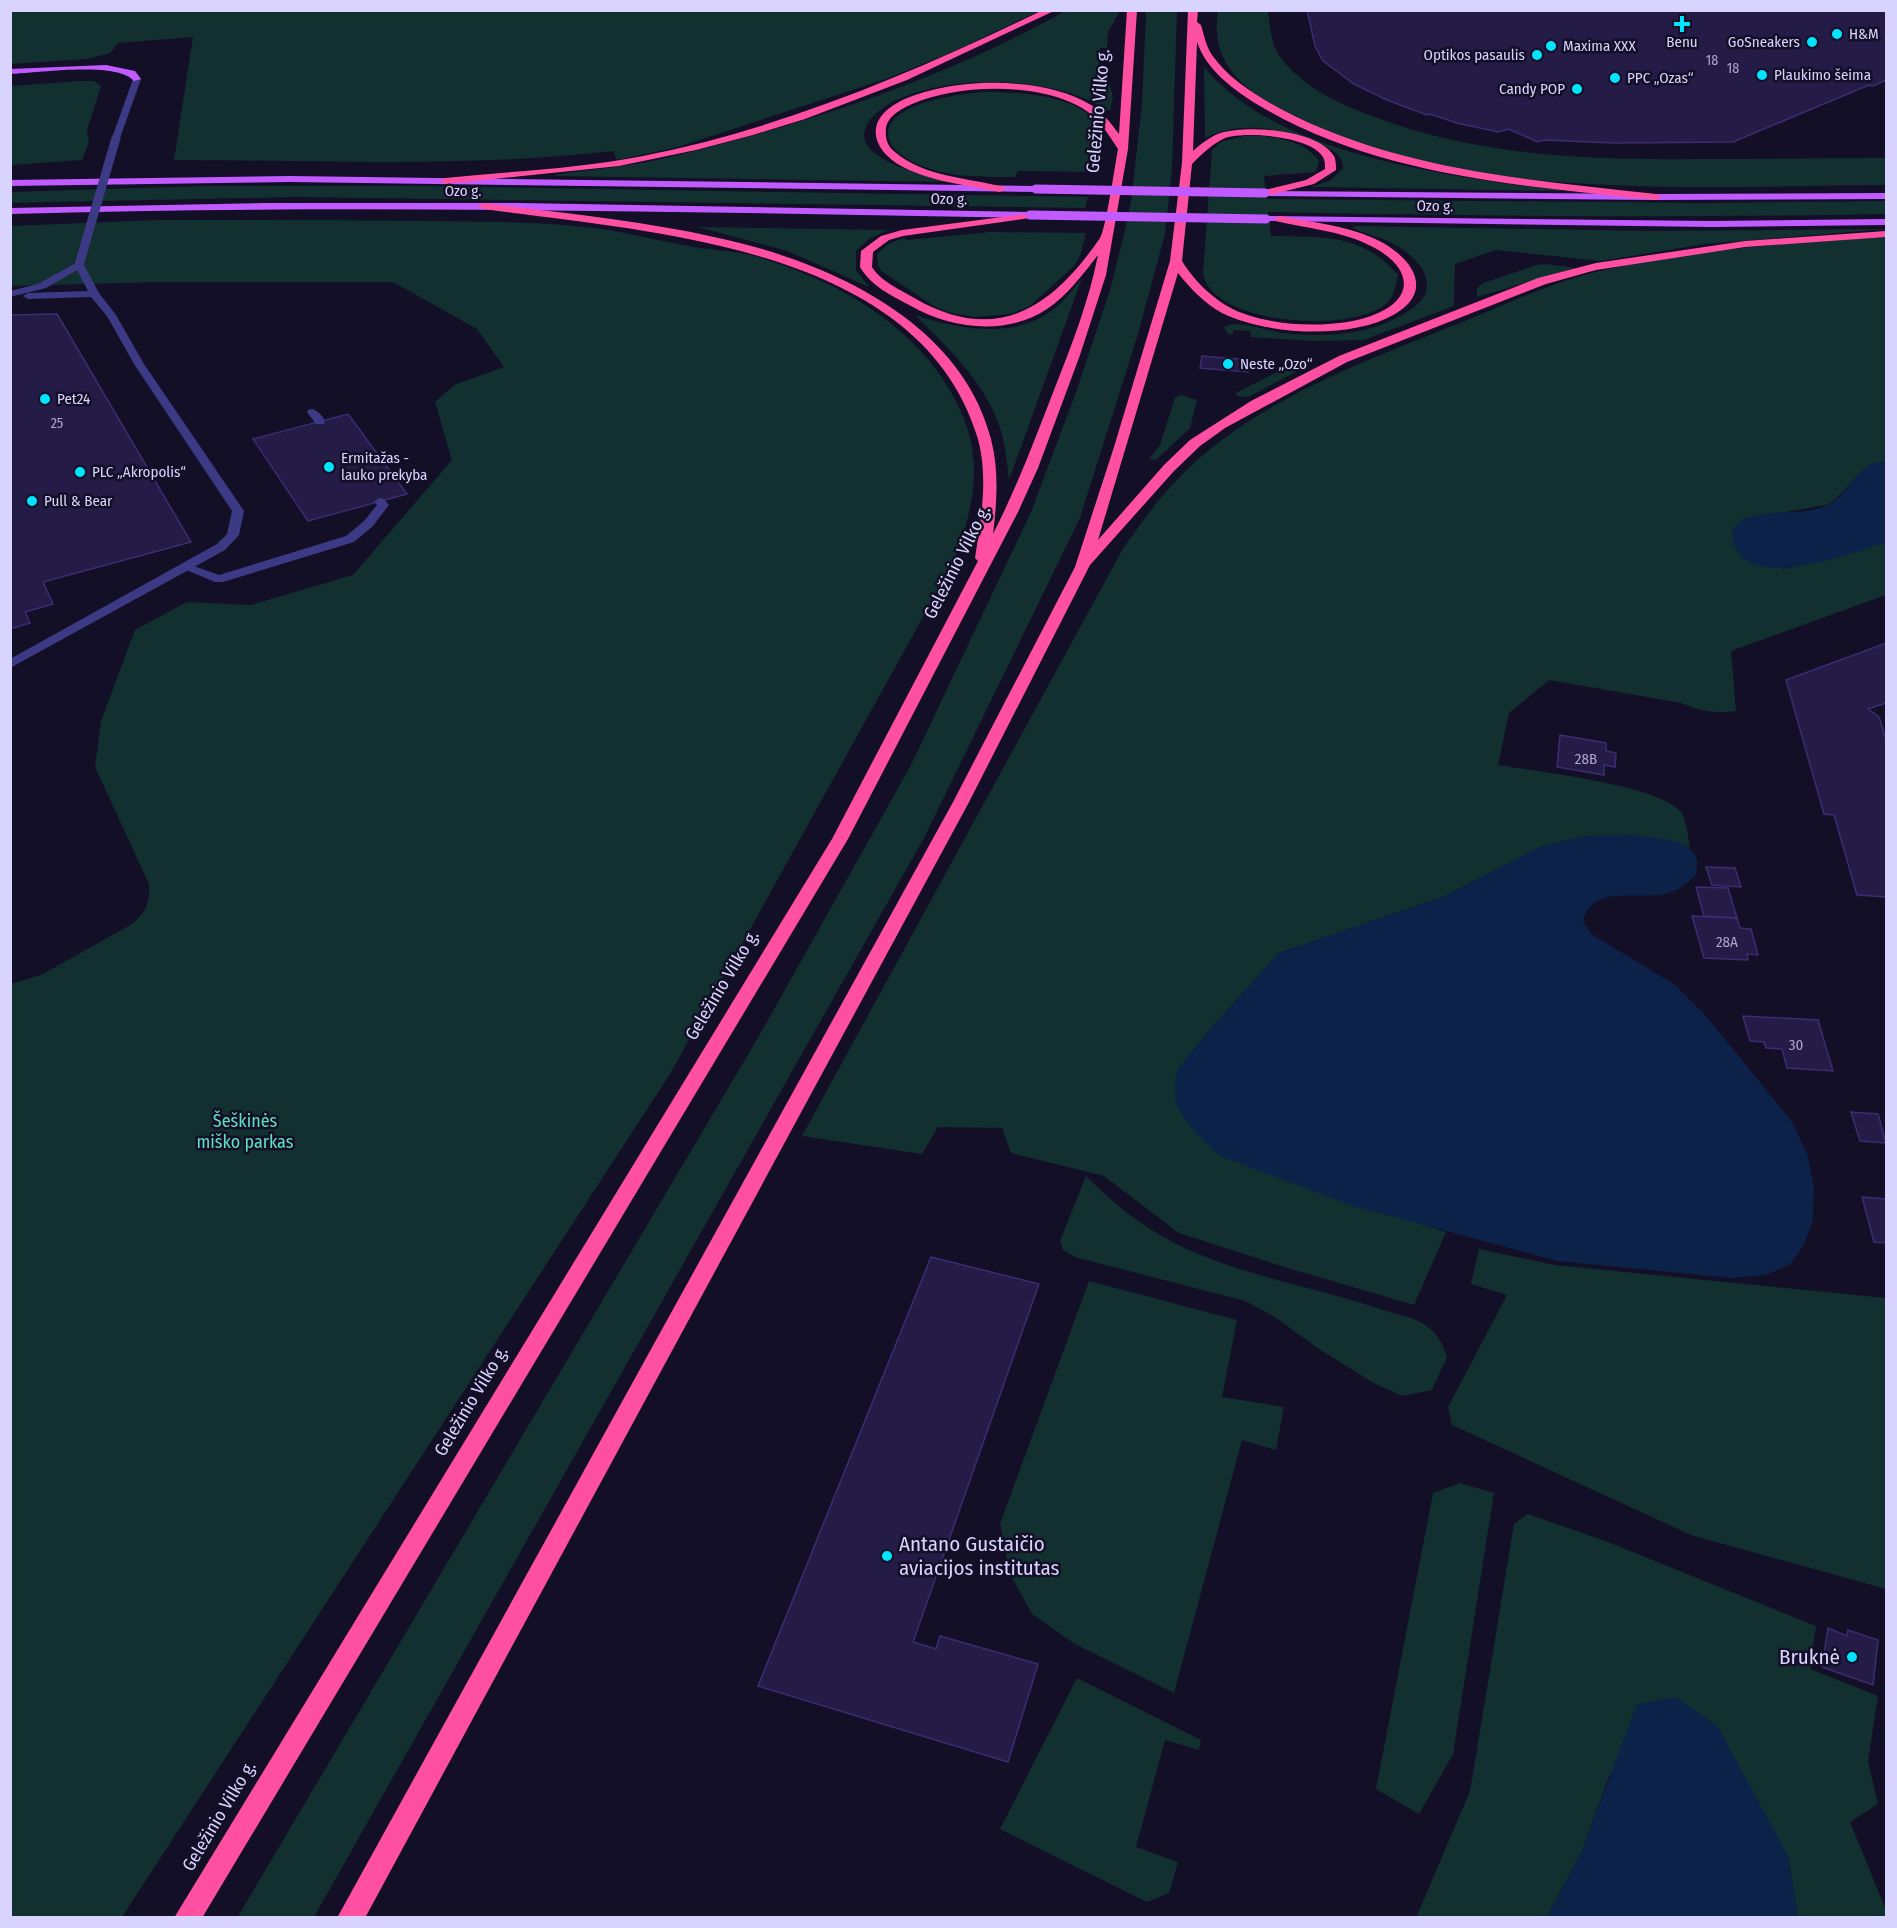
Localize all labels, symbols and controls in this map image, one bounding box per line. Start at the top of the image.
marker: Benu [1675,17,1689,31]
place label: H&M [1849,25,1879,43]
marker: H&M [1830,27,1844,41]
place label: Benu [1666,33,1698,51]
place label: GoSneakers [1728,33,1800,51]
marker: GoSneakers [1805,35,1819,49]
place label: Maxima XXX [1563,37,1636,55]
marker: Maxima XXX [1544,39,1558,53]
place label: Optikos pasaulis [1424,46,1525,64]
street label: Geležinio Vilko g. [1082,48,1114,174]
marker: Optikos pasaulis [1530,48,1544,62]
house number: 18 [1706,52,1718,69]
house number: 18 [1727,60,1739,77]
place label: Plaukimo šeima [1774,66,1871,84]
marker: Plaukimo šeima [1755,68,1769,82]
place label: PPC „Ozas“ [1627,69,1694,87]
marker: PPC „Ozas“ [1608,71,1622,85]
place label: Candy POP [1499,80,1565,98]
marker: Candy POP [1570,82,1584,96]
street label: Ozo g. [445,182,481,200]
street label: Ozo g. [930,190,968,208]
street label: Ozo g. [1416,197,1454,215]
place label: Neste „Ozo“ [1240,355,1313,373]
marker: Neste „Ozo“ [1221,357,1235,371]
place label: Pet24 [57,390,90,408]
marker: Pet24 [38,392,52,406]
house number: 25 [51,415,63,432]
place label: Ermitažas - lauko prekyba [341,449,427,484]
marker: Ermitažas - lauko prekyba [322,460,336,474]
place label: PLC „Akropolis“ [92,463,186,481]
marker: PLC „Akropolis“ [73,465,87,479]
place label: Pull & Bear [44,492,113,510]
marker: Pull & Bear [25,494,39,508]
street label: Geležinio Vilko g. [919,501,995,623]
house number: 28B [1575,750,1597,768]
street label: Geležinio Vilko g. [680,926,764,1044]
house number: 28A [1716,933,1738,951]
house number: 30 [1789,1036,1803,1054]
park label: Šeškinės miško parkas [196,1110,294,1153]
street label: Geležinio Vilko g. [429,1342,513,1460]
place label: Antano Gustaičio aviacijos institutas [899,1531,1060,1581]
marker: Antano Gustaičio aviacijos institutas [880,1549,894,1563]
place label: Bruknė [1779,1644,1840,1670]
marker: Bruknė [1845,1650,1859,1664]
street label: Geležinio Vilko g. [177,1757,261,1875]

